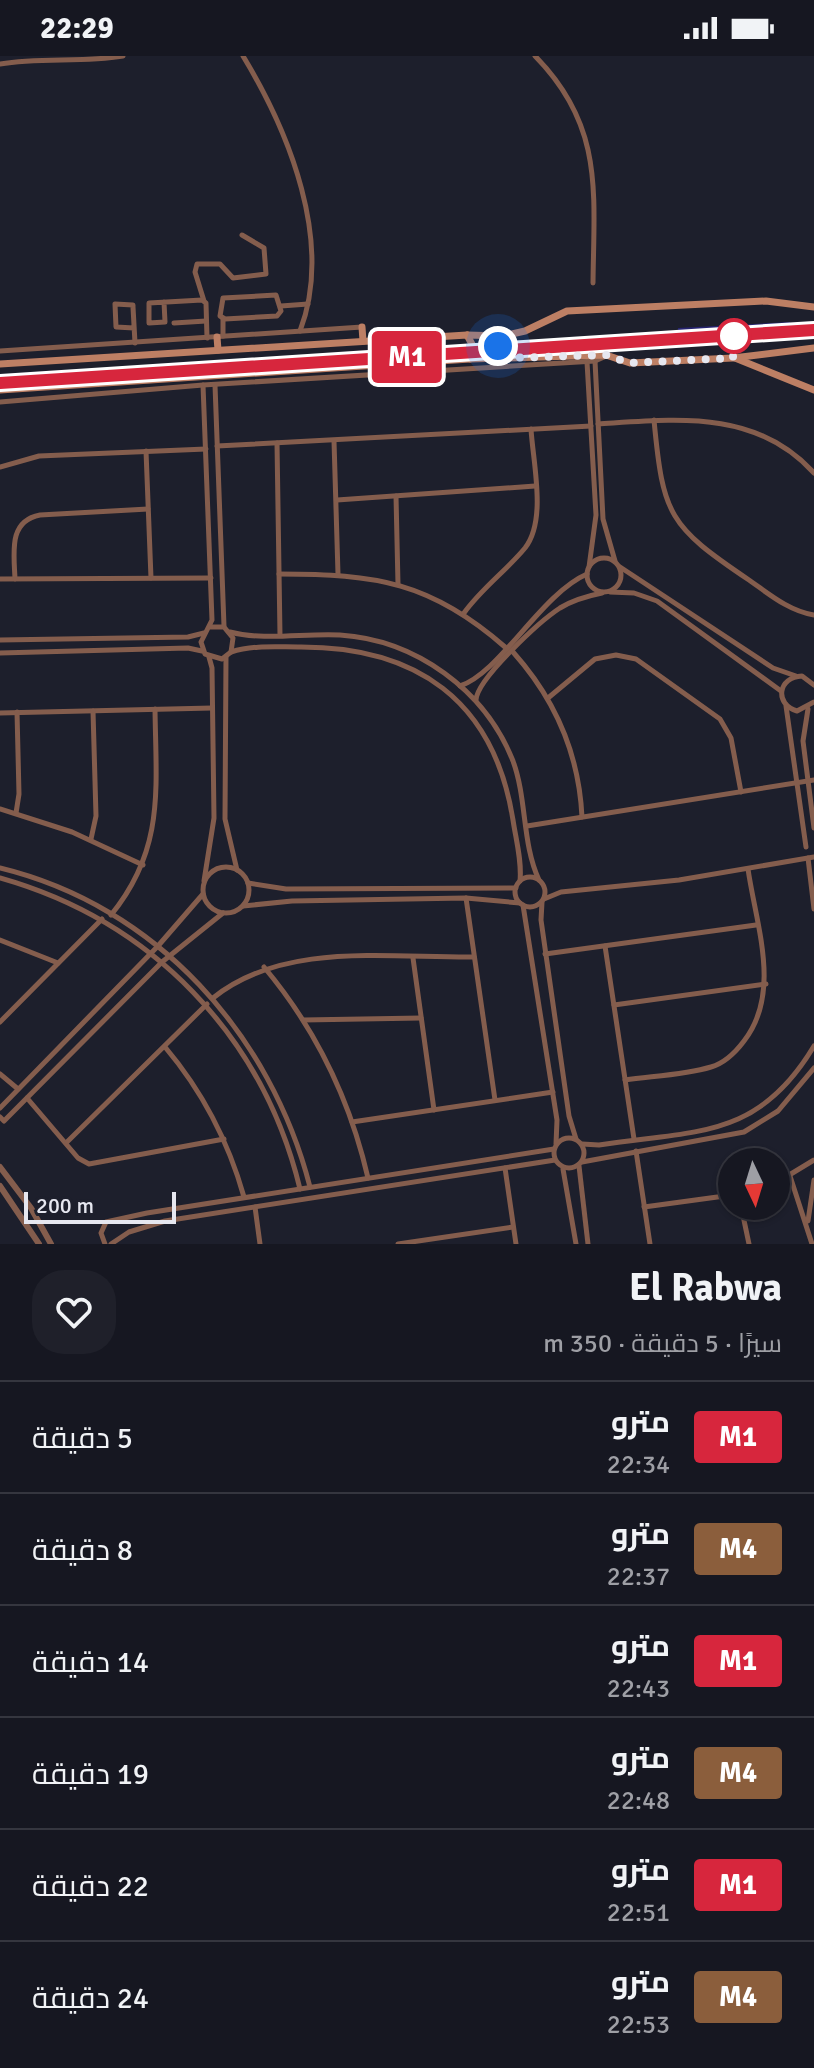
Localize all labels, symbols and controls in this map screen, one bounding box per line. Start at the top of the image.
text: 22:29 [40,10,114,47]
unlabelled marker [717,319,751,353]
your location [478,326,518,366]
line badge: M1 [371,331,443,383]
text: M1 [388,340,426,374]
north arrow [718,1148,790,1220]
map controls [718,1148,790,1220]
scale bar [24,1188,176,1224]
text: 200 m [36,1192,94,1219]
text: El Rabwa [629,1264,782,1311]
button: heart [32,1270,116,1354]
text: سيرًا · 5 دقيقة · 350 m [543,1328,782,1360]
text: مترو [611,1404,670,1441]
text: 5 دقيقة [32,1420,133,1457]
text: M1 [719,1420,757,1454]
text: 22:34 [607,1449,670,1481]
text: مترو [611,1516,670,1553]
text: 8 دقيقة [32,1532,133,1569]
text: M4 [719,1532,757,1566]
text: 22:37 [607,1561,670,1593]
text: مترو [611,1628,670,1665]
text: 14 دقيقة [32,1644,149,1681]
text: M1 [719,1644,757,1678]
text: 22:43 [607,1673,670,1705]
text: مترو [611,1740,670,1777]
text: 19 دقيقة [32,1756,149,1793]
text: M4 [719,1756,757,1790]
text: 22:48 [607,1785,670,1817]
text: مترو [611,1852,670,1889]
text: 22 دقيقة [32,1868,149,1905]
text: M1 [719,1868,757,1902]
text: 22:51 [607,1897,670,1929]
text: مترو [611,1964,670,2001]
text: 24 دقيقة [32,1980,149,2017]
text: M4 [719,1980,757,2014]
text: 22:53 [607,2009,670,2041]

